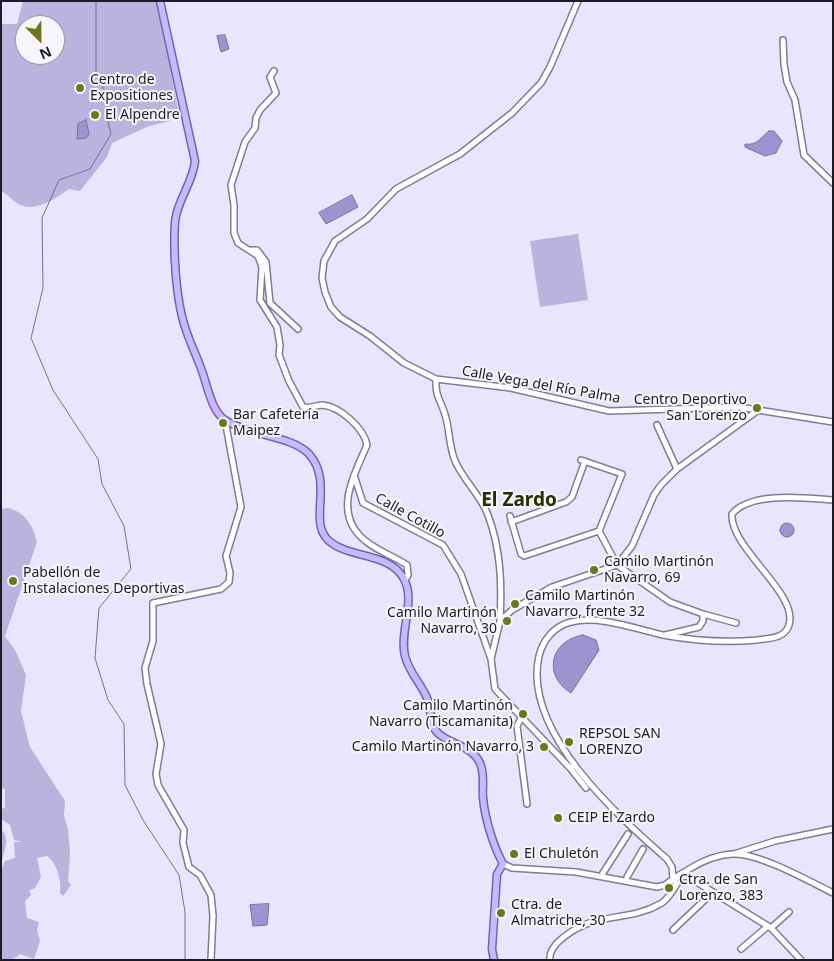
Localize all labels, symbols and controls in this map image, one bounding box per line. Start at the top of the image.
north arrow [15,15,65,65]
text: N [37,42,55,64]
place label: Centro de Expositiones [90,72,173,104]
marker: Centro de Expositiones [74,82,86,94]
place label: El Alpendre [105,107,180,123]
marker: El Alpendre [89,109,101,121]
street label: Calle Vega del Río Palma [460,363,622,407]
place label: Centro Deportivo San Lorenzo [634,392,747,424]
marker: Centro Deportivo San Lorenzo [751,402,763,414]
place label: Bar Cafetería Maipez [233,407,319,440]
marker: Bar Cafetería Maipez [217,417,229,429]
street label: Calle Cotillo [372,490,448,542]
district label: El Zardo [481,490,557,512]
place label: Camilo Martinón Navarro, 69 [604,554,714,586]
marker: Camilo Martinón Navarro, 69 [588,564,600,576]
place label: Pabellón de Instalaciones Deportivas [23,565,184,598]
marker: Pabellón de Instalaciones Deportivas [7,575,19,587]
place label: Camilo Martinón Navarro, frente 32 [525,588,645,620]
marker: Camilo Martinón Navarro, frente 32 [509,598,521,610]
place label: Camilo Martinón Navarro, 30 [387,605,497,638]
marker: Camilo Martinón Navarro, 30 [501,615,513,627]
place label: Camilo Martinón Navarro (Tiscamanita) [369,698,513,730]
marker: Camilo Martinón Navarro (Tiscamanita) [517,708,529,720]
place label: REPSOL SAN LORENZO [579,726,661,759]
marker: REPSOL SAN LORENZO [563,736,575,748]
place label: Camilo Martinón Navarro, 3 [352,739,534,755]
marker: Camilo Martinón Navarro, 3 [538,741,550,753]
place label: CEIP El Zardo [568,810,655,826]
marker: CEIP El Zardo [552,812,564,824]
place label: El Chuletón [524,846,599,862]
marker: El Chuletón [508,848,520,860]
place label: Ctra. de San Lorenzo, 383 [679,872,763,904]
marker: Ctra. de San Lorenzo, 383 [663,882,675,894]
place label: Ctra. de Almatriche, 30 [511,897,606,930]
marker: Ctra. de Almatriche, 30 [495,907,507,919]

